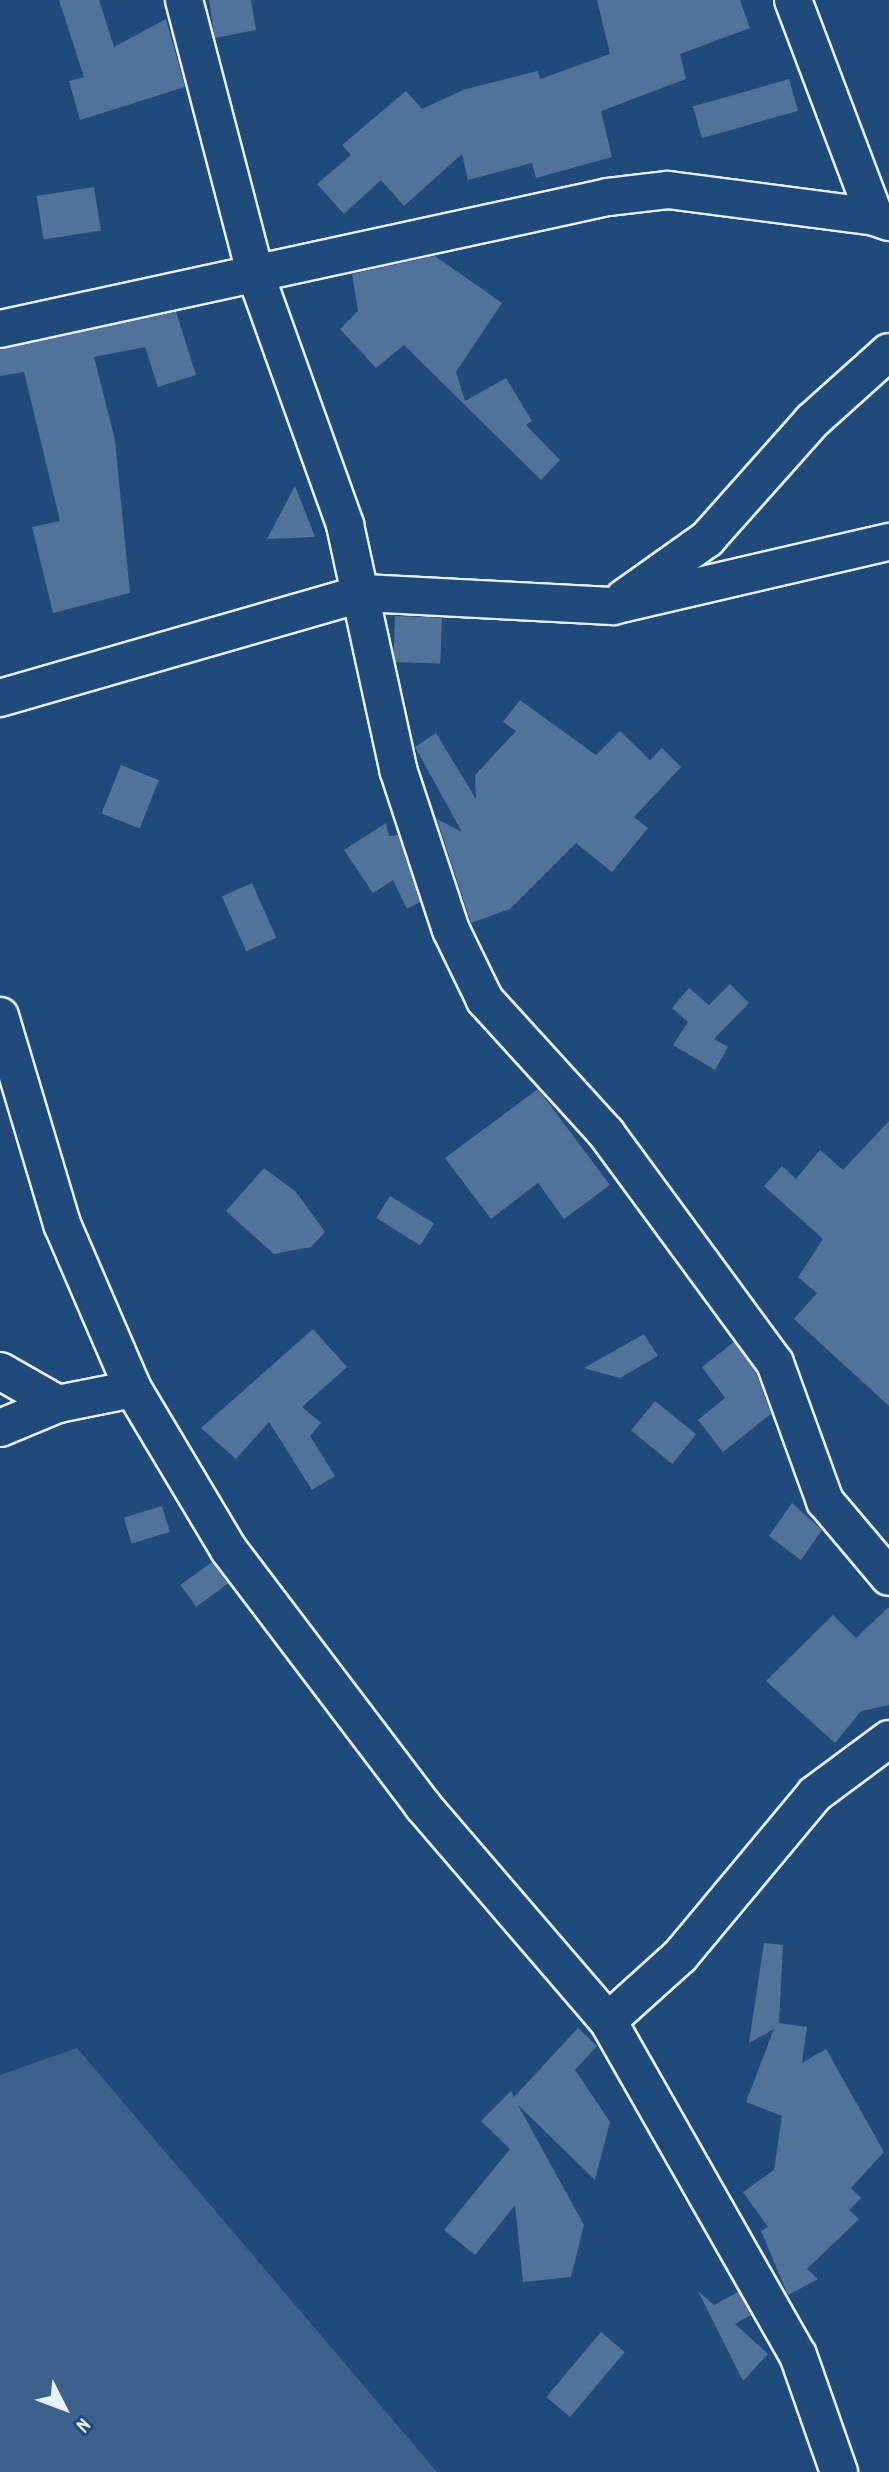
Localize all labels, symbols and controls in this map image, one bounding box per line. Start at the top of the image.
north arrow [24,2368,104,2448]
text: N [67,2410,97,2439]

